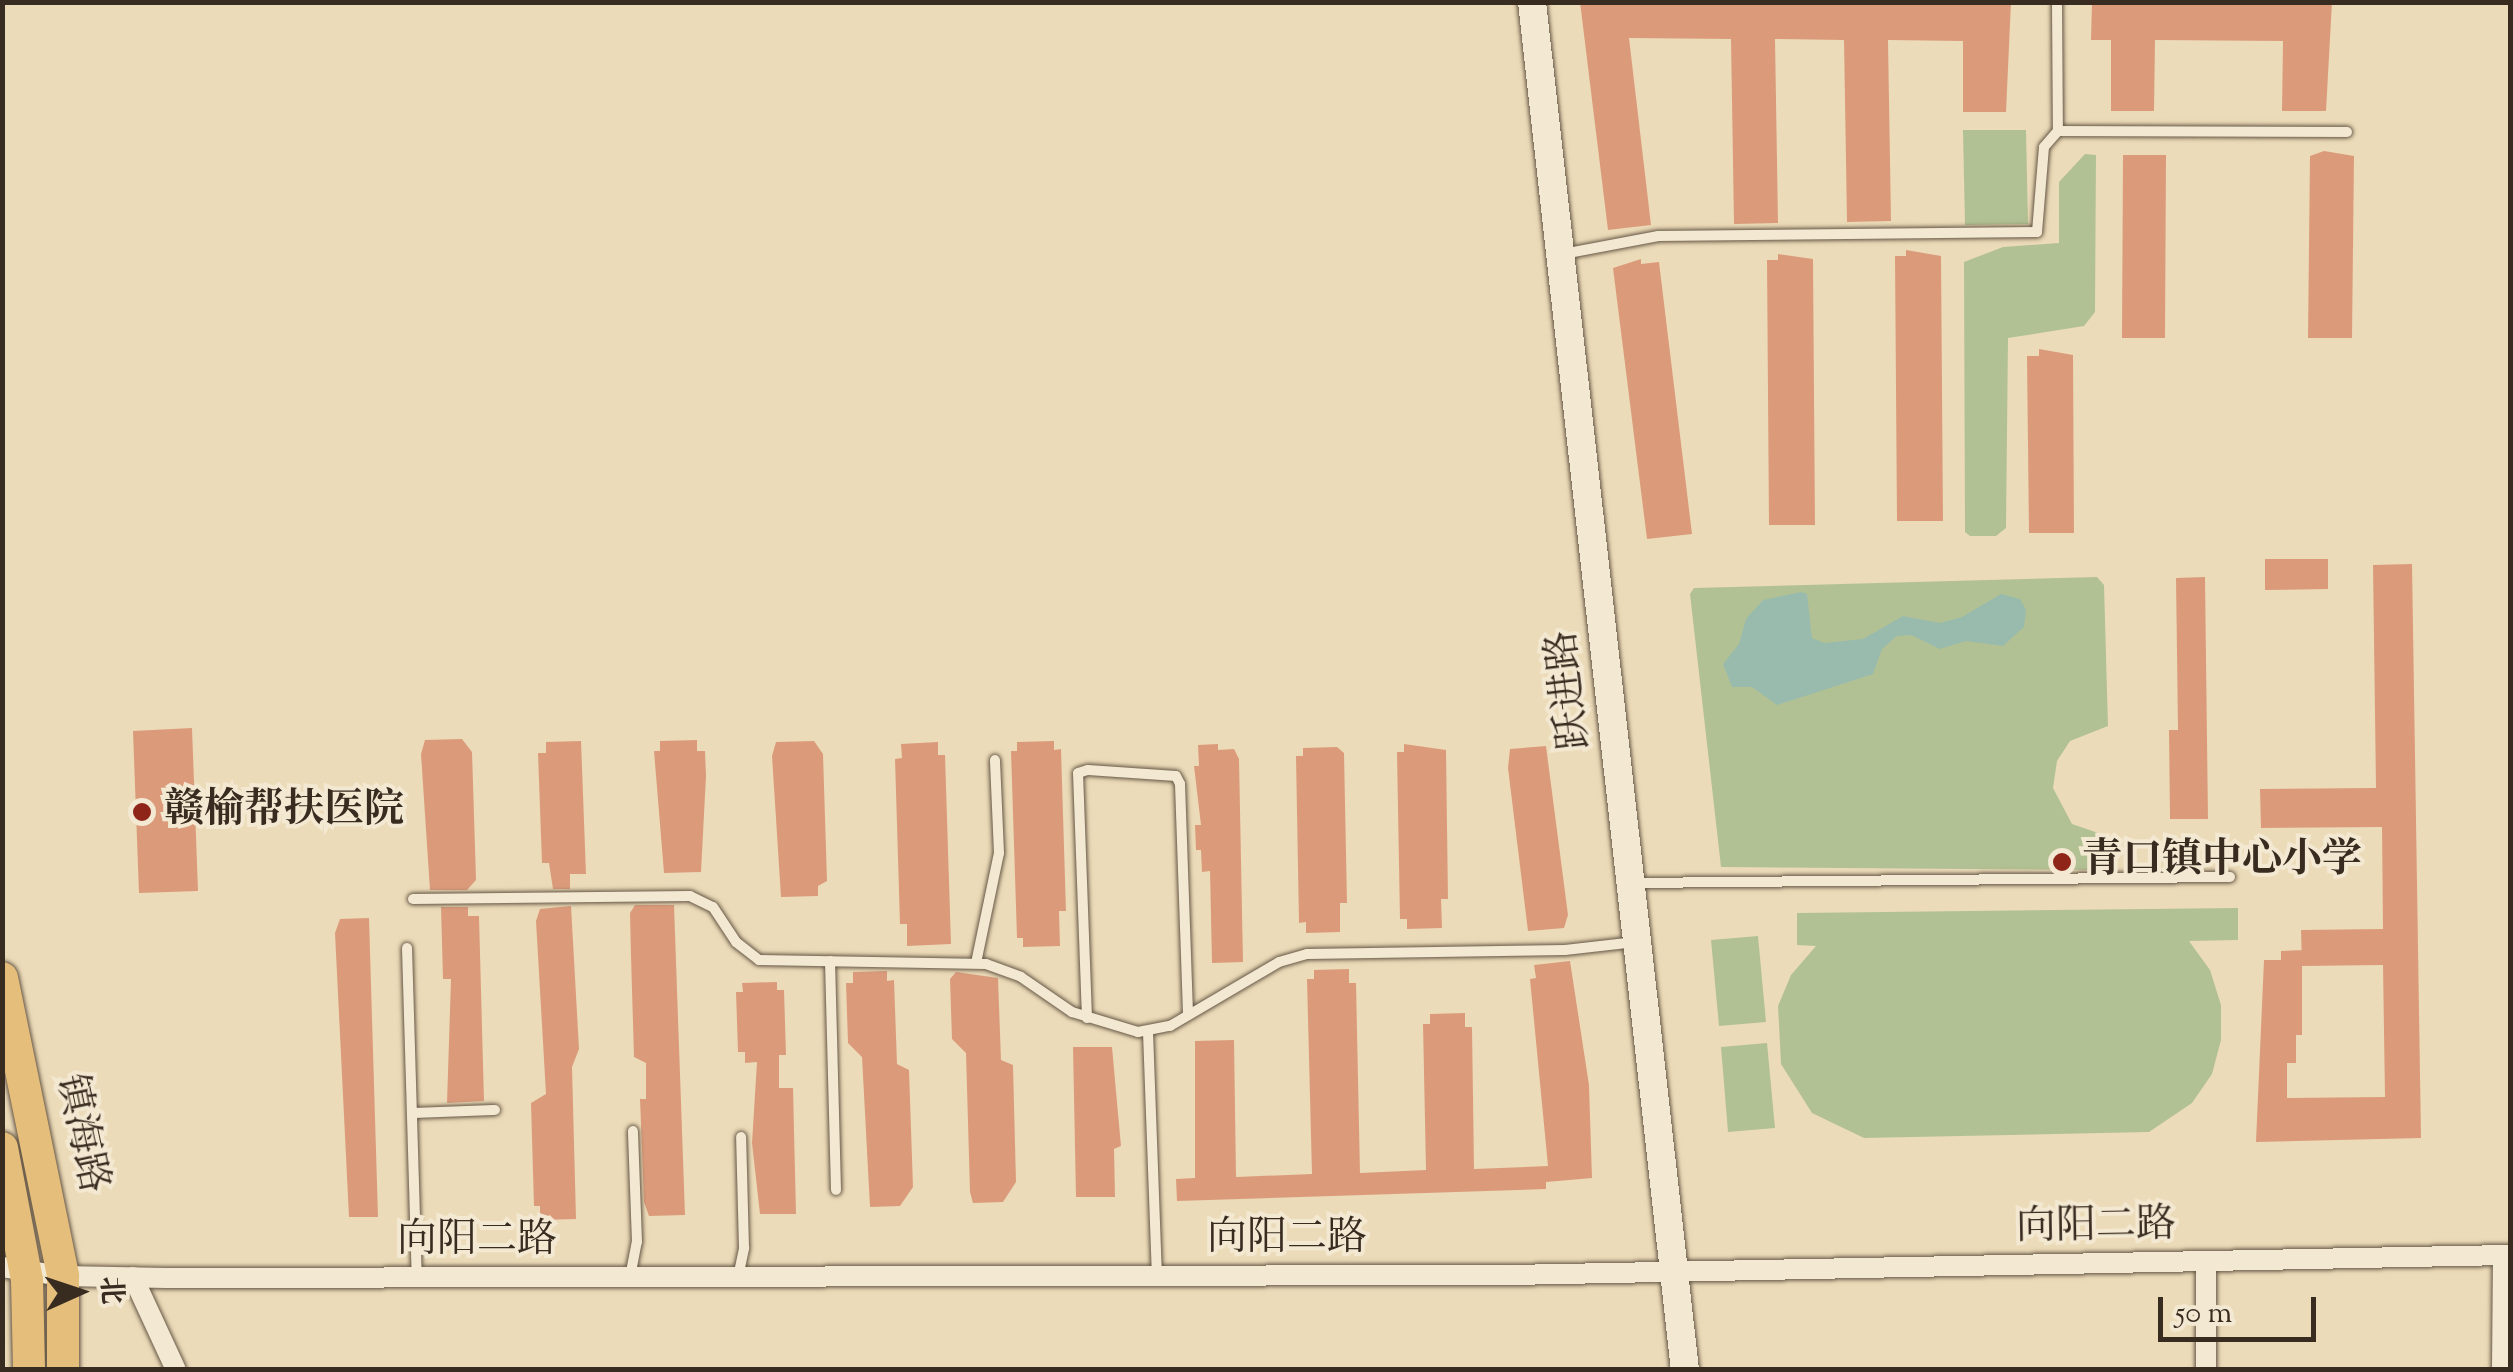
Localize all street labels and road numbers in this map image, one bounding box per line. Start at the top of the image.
street label: 跃进路 [1540,628,1602,752]
street label: 镇海路 [44,1070,116,1198]
street label: 向阳二路 [2016,1203,2176,1253]
street label: 向阳二路 [1207,1216,1367,1264]
street label: 向阳二路 [397,1218,557,1266]

